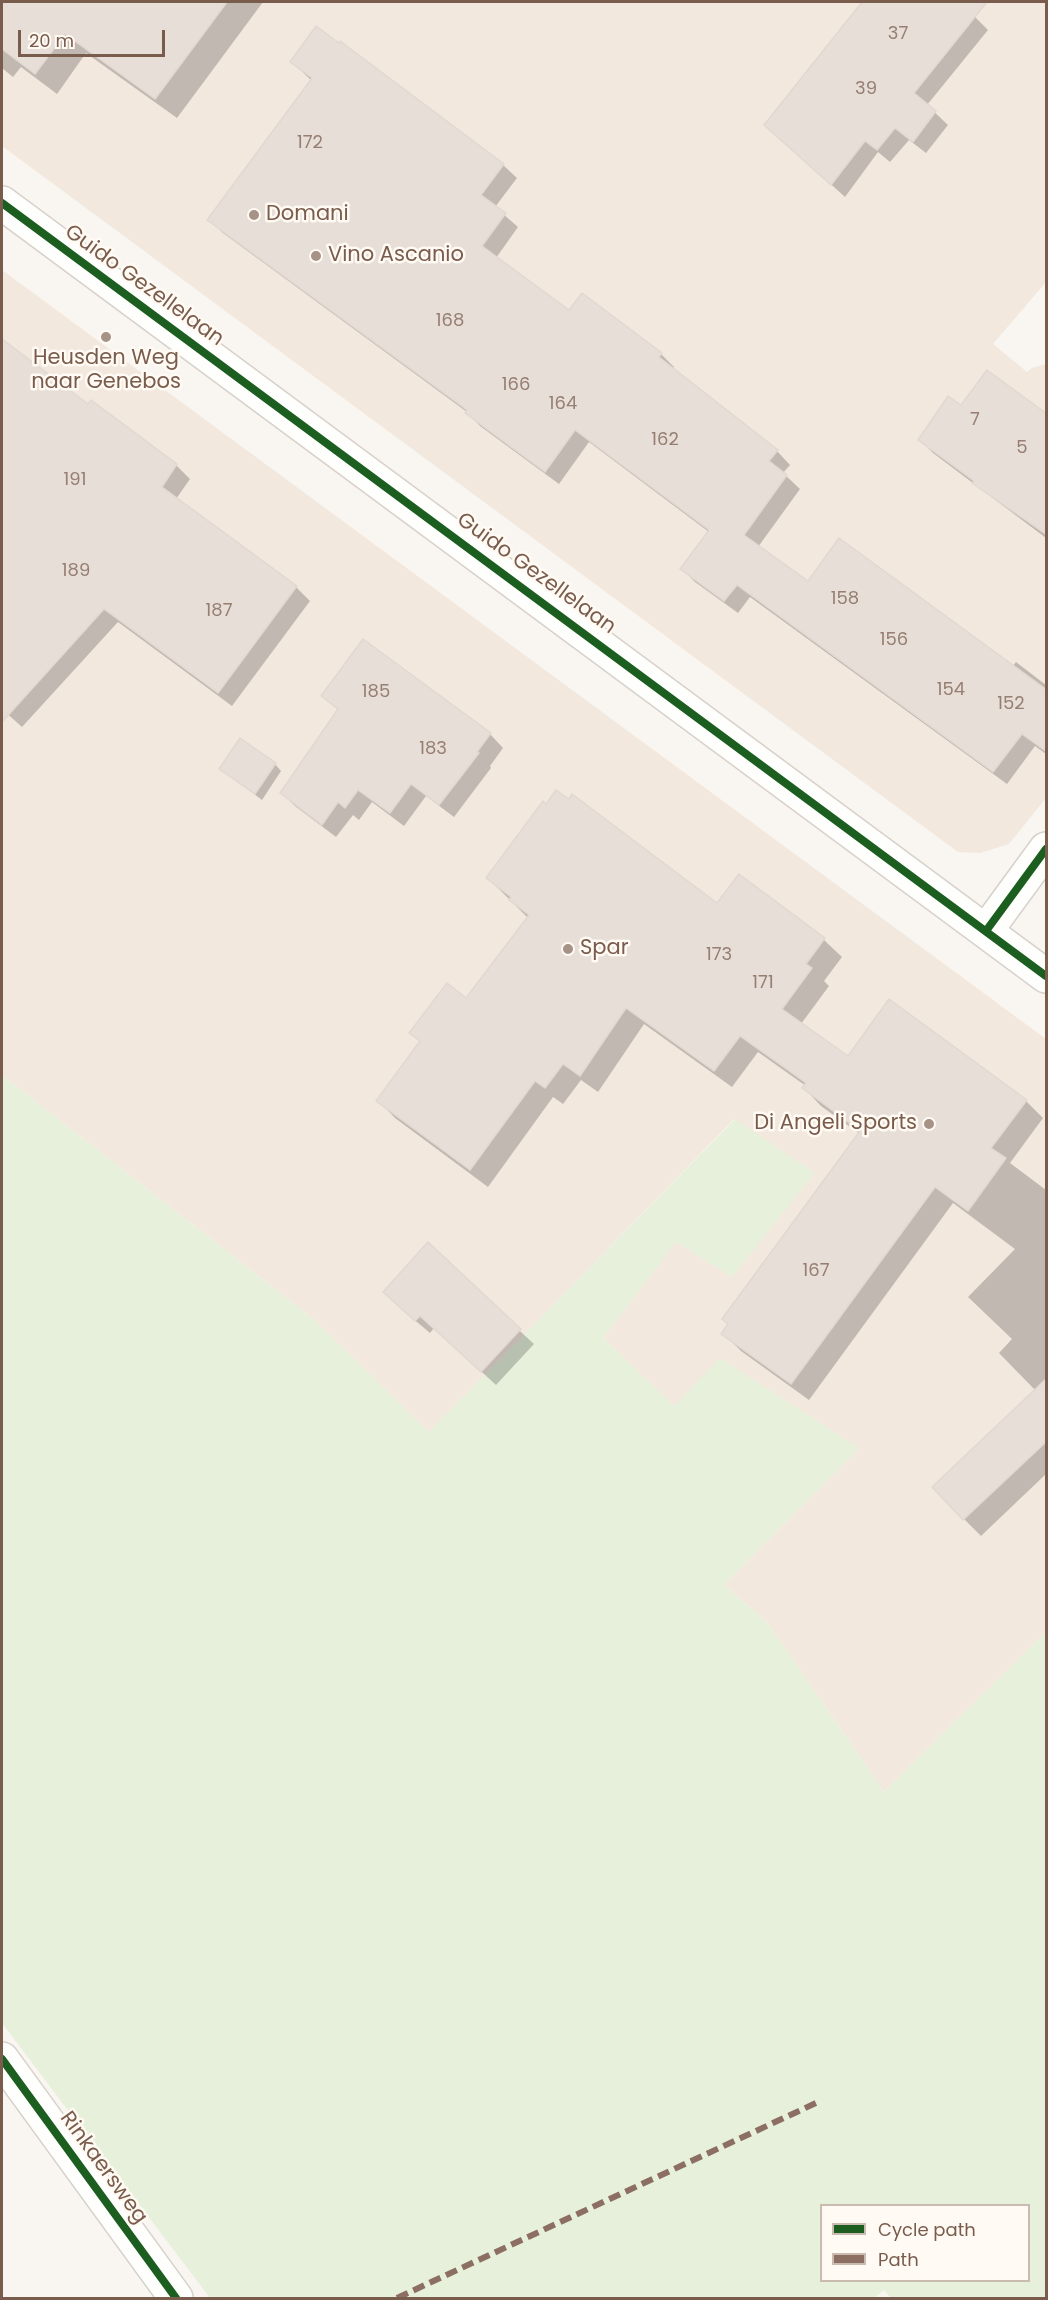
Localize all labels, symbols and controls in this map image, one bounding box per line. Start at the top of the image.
scale bar [21,18,168,56]
house number: 37 [888,23,908,45]
text: 20 m [29,28,74,53]
house number: 39 [855,78,877,100]
house number: 172 [297,132,323,154]
place label: Domani [266,202,349,228]
marker: Domani [247,208,261,222]
street label: Guido Gezellelaan [60,220,228,352]
place label: Vino Ascanio [328,243,464,269]
marker: Vino Ascanio [309,249,323,263]
house number: 168 [436,310,464,332]
marker: Heusden Weg naar Genebos [99,330,113,344]
place label: Heusden Weg naar Genebos [31,346,181,396]
house number: 166 [502,374,530,396]
house number: 164 [549,393,577,415]
house number: 7 [970,409,980,431]
house number: 162 [651,429,679,451]
house number: 5 [1016,437,1028,459]
house number: 191 [64,469,86,491]
street label: Guido Gezellelaan [452,508,620,640]
house number: 189 [62,560,90,582]
house number: 158 [831,588,859,610]
house number: 187 [206,600,232,622]
house number: 156 [880,629,908,651]
house number: 154 [937,679,965,701]
house number: 185 [362,681,390,703]
house number: 152 [997,693,1025,715]
house number: 183 [419,738,447,760]
place label: Spar [580,936,629,962]
marker: Spar [561,942,575,956]
house number: 173 [706,944,732,966]
house number: 171 [752,972,774,994]
place label: Di Angeli Sports [754,1111,917,1137]
marker: Di Angeli Sports [922,1117,936,1131]
house number: 167 [802,1260,830,1282]
street label: Rinkaersweg [54,2107,152,2229]
legend [820,2204,1030,2282]
text: Cycle path [878,2217,976,2242]
text: Path [878,2247,919,2272]

